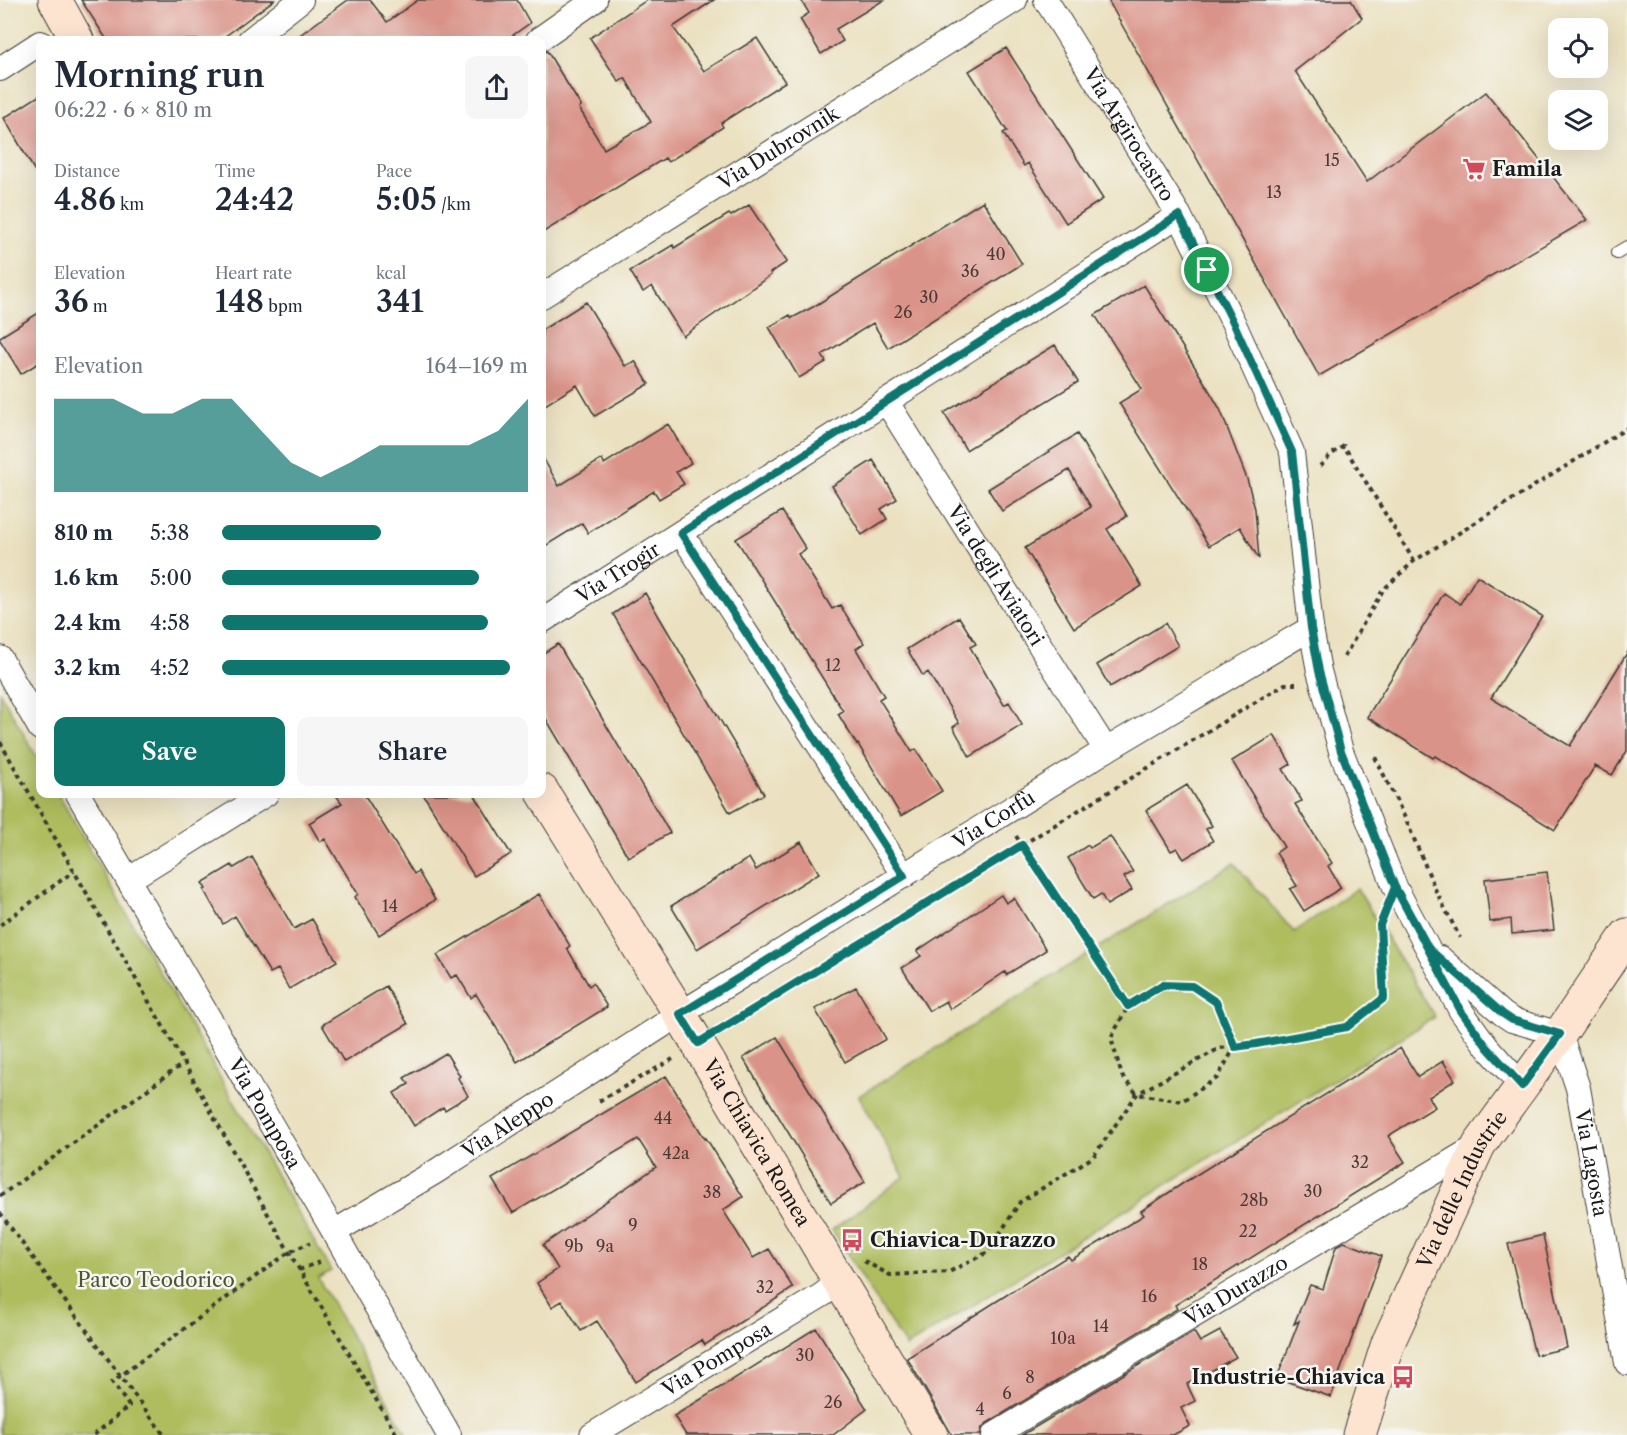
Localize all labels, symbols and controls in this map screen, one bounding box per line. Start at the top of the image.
map controls [1548,18,1608,150]
button: locate [1548,18,1608,78]
text: Morning run [54,55,265,96]
button: share [465,56,528,119]
street label: Via Argirocastro [1078,62,1180,206]
button: layers [1548,90,1608,150]
text: 06:22 · 6 × 810 m [54,98,212,122]
street label: Via Dubrovnik [713,101,844,195]
house number: 15 [1324,150,1340,170]
supermarket icon: Famila [1461,156,1487,182]
place label: Famila [1492,157,1562,181]
text: Distance [54,161,120,181]
text: Time [215,161,255,181]
text: Pace [376,161,412,181]
text: 4.86 [54,181,116,218]
text: 24:42 [215,181,294,218]
text: 5:05 [376,181,437,218]
house number: 13 [1266,182,1282,202]
text: km [116,194,144,214]
text: /km [437,194,471,214]
house number: 40 [986,244,1006,264]
pin [1181,244,1232,295]
icon: arrive [1190,253,1223,286]
house number: 36 [961,261,979,281]
text: Elevation [54,263,125,283]
text: Heart rate [215,263,292,283]
text: kcal [376,263,406,283]
text: 36 [54,283,89,320]
text: 148 [215,283,264,320]
text: 341 [376,283,424,320]
house number: 30 [920,287,938,307]
text: m [89,296,108,316]
text: bpm [264,296,303,316]
house number: 26 [894,302,912,322]
text: Elevation [54,354,143,378]
text: 164–169 m [426,354,528,378]
street label: Via degli Aviatori [942,500,1049,650]
text: 810 m [54,521,113,545]
text: 5:38 [150,521,189,545]
street label: Via Trogir [571,537,665,609]
text: 1.6 km [54,566,119,590]
text: 5:00 [150,566,192,590]
text: 2.4 km [54,611,121,635]
text: 4:58 [150,611,190,635]
house number: 12 [825,655,841,675]
text: 3.2 km [54,656,121,680]
text: 4:52 [150,656,190,680]
button: Save [54,717,285,786]
button: Share [297,717,528,786]
street label: Via Corfù [948,785,1039,854]
house number: 14 [382,896,398,916]
street label: Via Pomposa [223,1053,306,1173]
street label: Via Chiavica Romea [697,1054,816,1231]
street label: Via Aleppo [457,1087,558,1164]
street label: Via delle Industrie [1412,1106,1512,1273]
street label: Via Lagosta [1570,1106,1613,1219]
house number: 44 [654,1108,672,1128]
house number: 42a [663,1143,690,1163]
house number: 32 [1351,1152,1369,1172]
house number: 30 [1304,1181,1322,1201]
house number: 38 [703,1182,721,1202]
house number: 28b [1240,1190,1268,1210]
house number: 9 [628,1215,638,1235]
house number: 22 [1239,1221,1257,1241]
bus stop icon: Chiavica-Durazzo [839,1227,865,1253]
place label: Chiavica-Durazzo [870,1228,1056,1252]
house number: 9b [564,1236,584,1256]
house number: 9a [596,1236,614,1256]
street label: Via Durazzo [1179,1250,1292,1331]
house number: 18 [1192,1254,1208,1274]
park label: Parco Teodorico [77,1268,235,1292]
house number: 32 [756,1277,774,1297]
house number: 16 [1141,1286,1157,1306]
street label: Via Pomposa [657,1316,776,1402]
house number: 14 [1093,1316,1109,1336]
house number: 10a [1050,1328,1076,1348]
house number: 30 [796,1345,814,1365]
bus stop icon: Industrie-Chiavica [1390,1364,1416,1390]
place label: Industrie-Chiavica [1191,1365,1385,1389]
house number: 8 [1025,1367,1035,1387]
house number: 6 [1002,1383,1012,1403]
house number: 26 [824,1392,842,1412]
house number: 4 [975,1399,985,1419]

